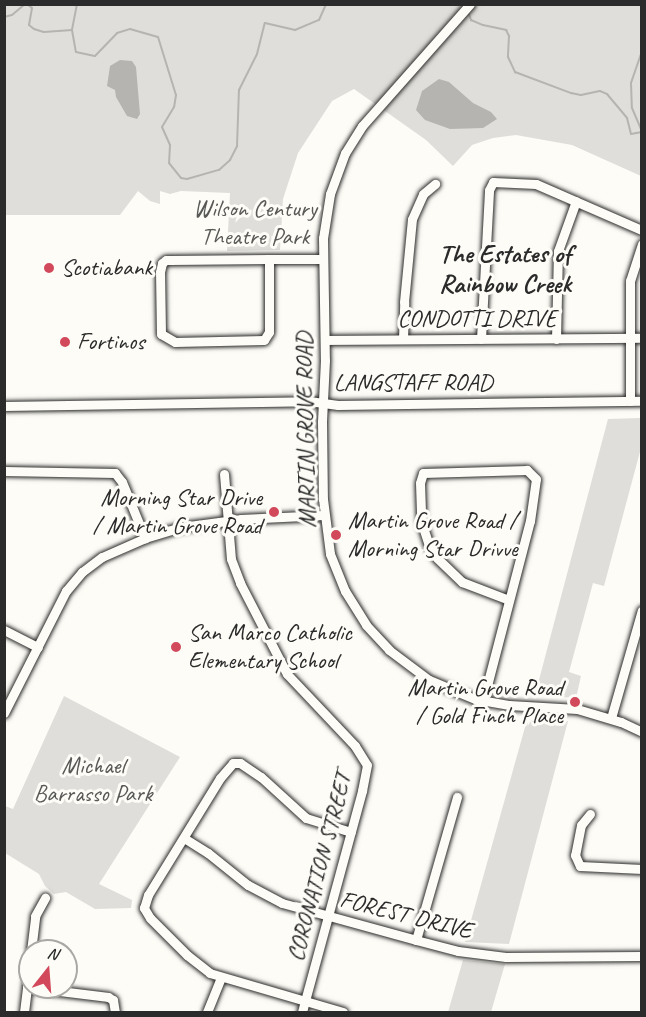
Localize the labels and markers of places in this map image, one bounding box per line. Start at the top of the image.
place label: Scotiabank [61,254,152,282]
marker: Scotiabank [42,261,56,275]
place label: Fortinos [77,328,144,356]
marker: Fortinos [58,335,72,349]
place label: Morning Star Drive / Martin Grove Road [92,484,262,540]
marker: Morning Star Drive / Martin Grove Road [267,505,281,519]
place label: Martin Grove Road / Morning Star Drivve [348,507,519,563]
marker: Martin Grove Road / Morning Star Drivve [329,528,343,542]
place label: San Marco Catholic Elementary School [188,619,352,675]
marker: San Marco Catholic Elementary School [169,640,183,654]
place label: Martin Grove Road / Gold Finch Place [407,674,563,730]
marker: Martin Grove Road / Gold Finch Place [568,695,582,709]

